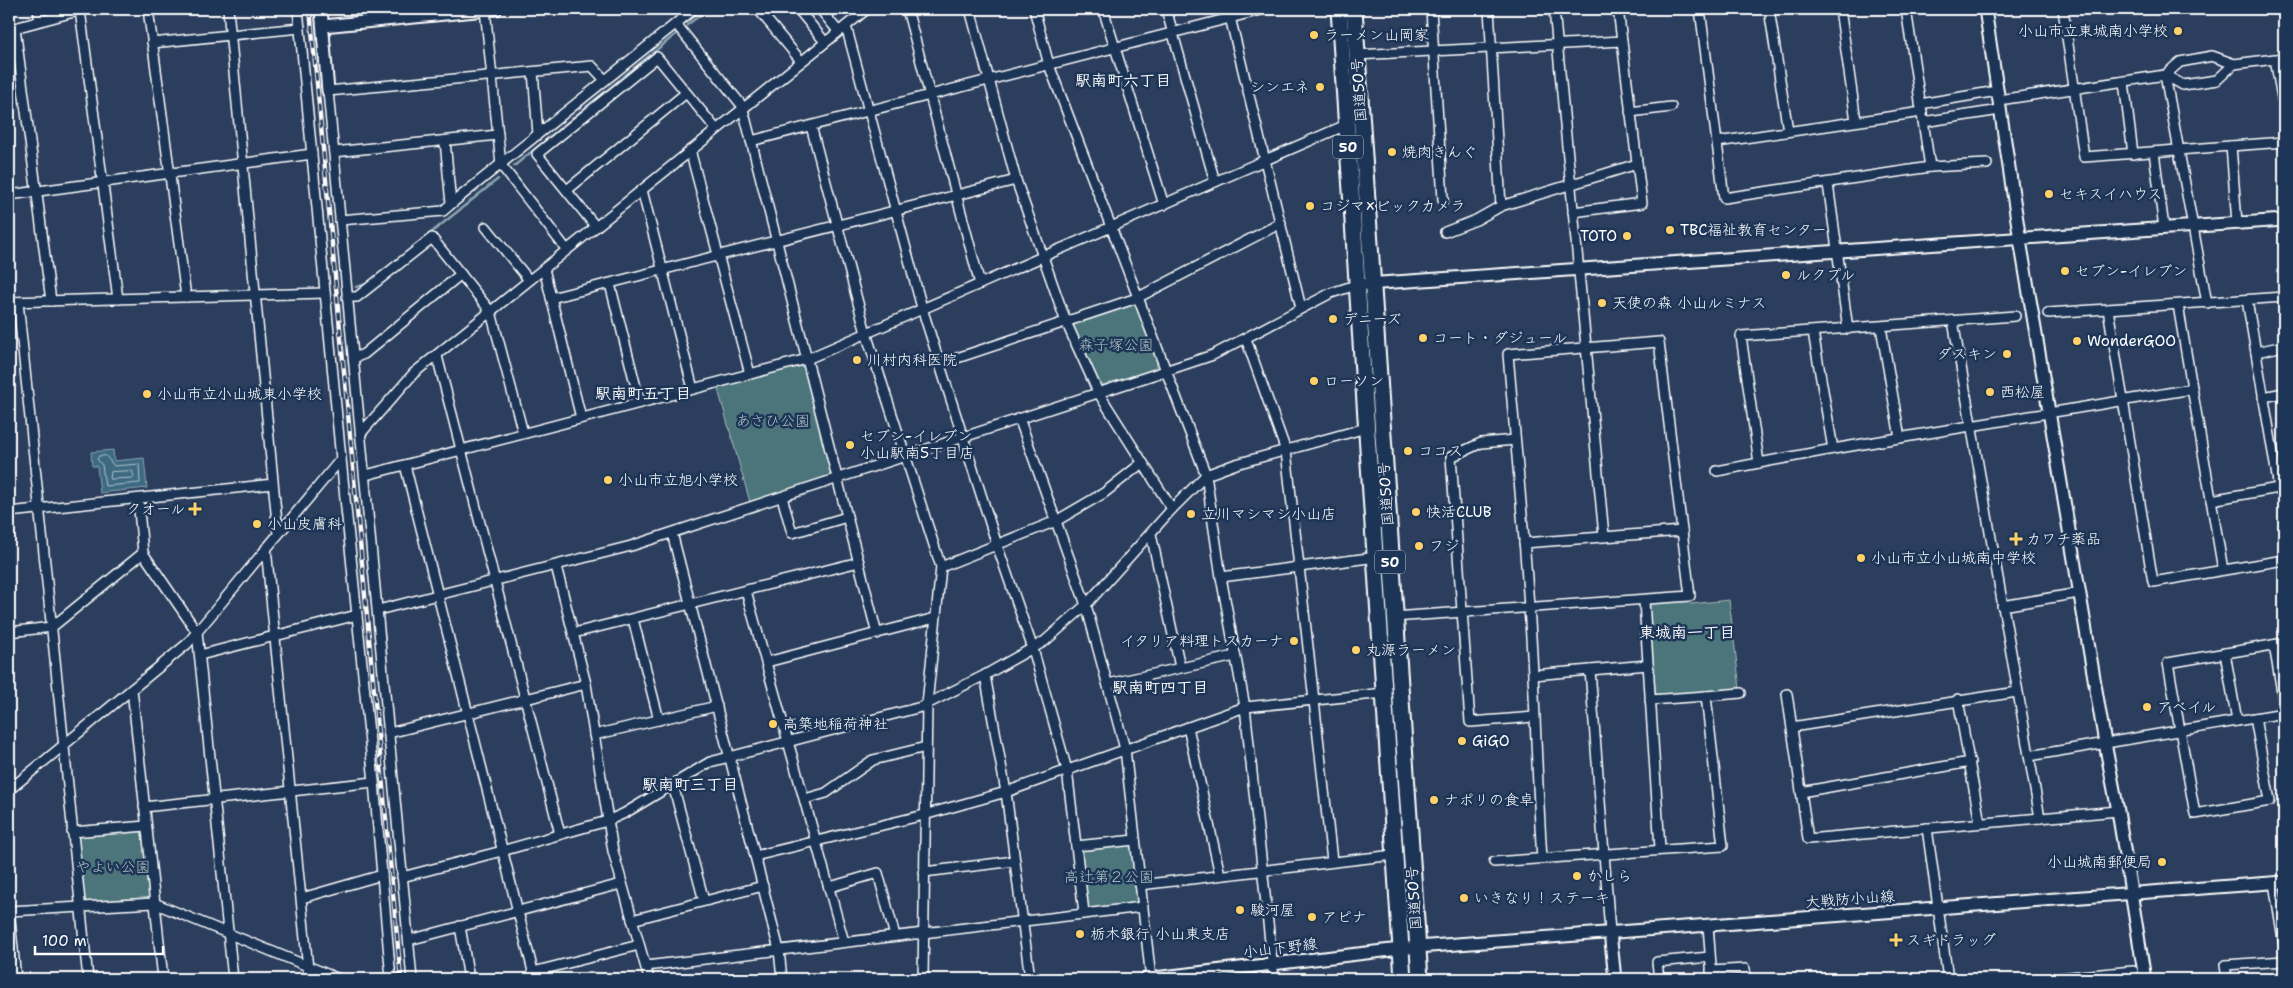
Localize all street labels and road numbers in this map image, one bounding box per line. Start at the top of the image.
street label: 国道50号 [1347,57,1371,123]
road number: 50 [1333,136,1363,158]
street label: 国道50号 [1374,461,1398,527]
road number: 50 [1375,550,1405,574]
street label: 国道50号 [1402,865,1426,931]
street label: 大戦防小山線 [1804,886,1896,912]
street label: 小山下野線 [1242,934,1318,962]

